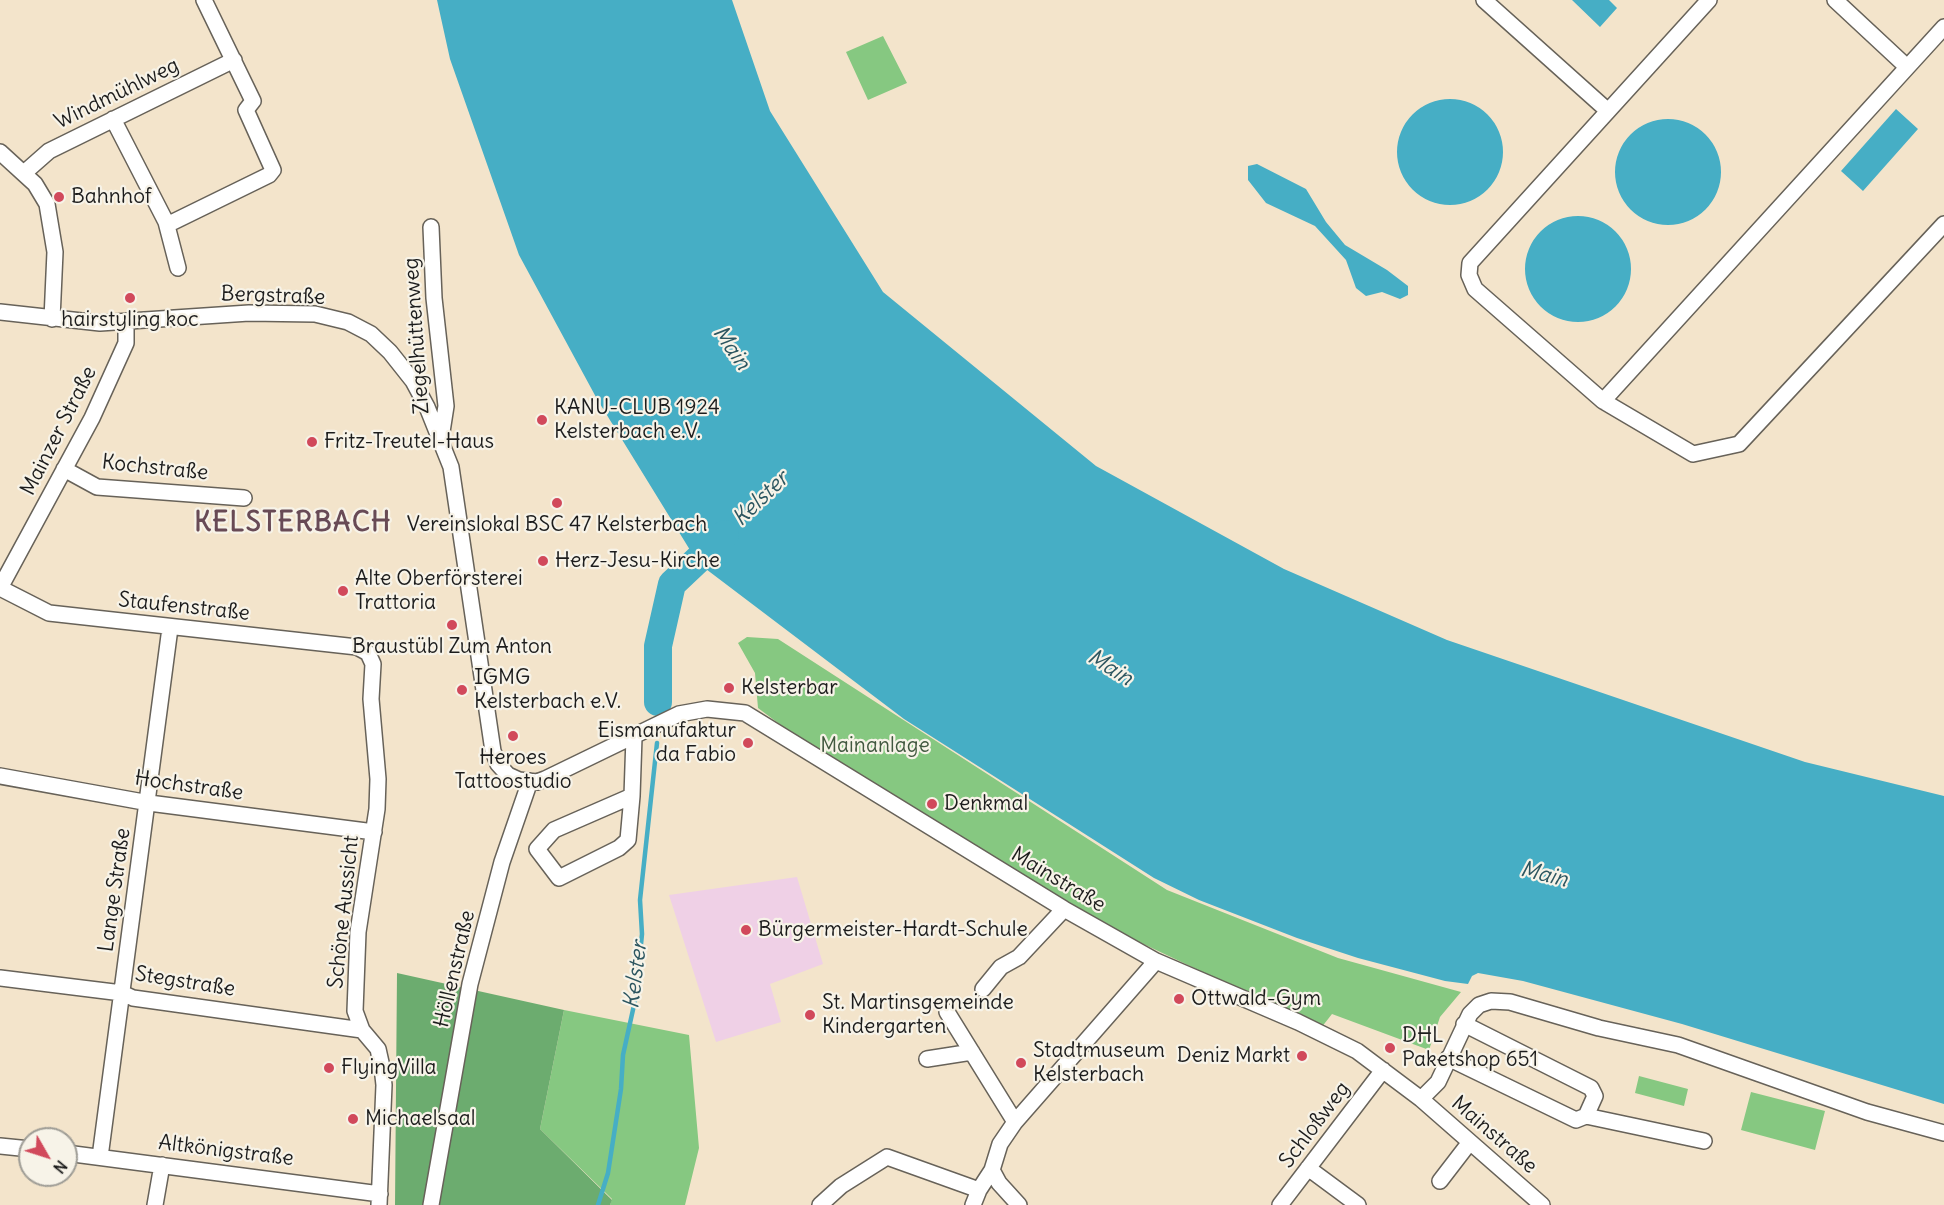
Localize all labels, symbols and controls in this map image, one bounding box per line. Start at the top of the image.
street label: Windmühlweg [51,53,183,135]
place label: Bahnhof [71,184,152,210]
marker: Bahnhof [52,190,66,204]
street label: Ziegelhüttenweg [399,257,435,415]
street label: Bergstraße [220,282,326,310]
marker: hairstyling koc [123,291,137,305]
place label: hairstyling koc [61,307,199,333]
water label: Main [706,321,756,375]
street label: Mainzer Straße [16,362,102,500]
place label: KANU-CLUB 1924 Kelsterbach e.V. [554,395,720,445]
marker: KANU-CLUB 1924 Kelsterbach e.V. [535,413,549,427]
place label: Fritz-Treutel-Haus [324,429,494,455]
marker: Fritz-Treutel-Haus [305,435,319,449]
street label: Kochstraße [100,450,210,486]
water label: Kelster [727,466,795,532]
marker: Vereinslokal BSC 47 Kelsterbach [550,496,564,510]
district label: KELSTERBACH [194,507,392,539]
place label: Vereinslokal BSC 47 Kelsterbach [407,512,707,538]
place label: Herz-Jesu-Kirche [555,548,720,574]
marker: Herz-Jesu-Kirche [536,554,550,568]
place label: Alte Oberförsterei Trattoria [355,566,523,616]
marker: Alte Oberförsterei Trattoria [336,584,350,598]
street label: Staufenstraße [117,588,251,626]
marker: Braustübl Zum Anton [445,618,459,632]
place label: Braustübl Zum Anton [352,634,552,660]
water label: Main [1083,644,1137,692]
place label: IGMG Kelsterbach e.V. [474,665,621,715]
place label: Kelsterbar [741,675,838,701]
marker: Kelsterbar [722,681,736,695]
marker: IGMG Kelsterbach e.V. [455,683,469,697]
place label: Eismanufaktur da Fabio [597,718,736,768]
marker: Heroes Tattoostudio [506,729,520,743]
park label: Mainanlage [820,733,930,759]
marker: Eismanufaktur da Fabio [741,736,755,750]
place label: Heroes Tattoostudio [454,745,572,795]
street label: Hochstraße [133,766,245,806]
place label: Denkmal [944,791,1028,817]
marker: Denkmal [925,797,939,811]
street label: Lange Straße [94,826,136,954]
street label: Schöne Aussicht [323,834,365,990]
street label: Mainstraße [1006,842,1110,918]
water label: Main [1518,856,1570,894]
street label: Höllenstraße [429,908,481,1030]
place label: Bürgermeister-Hardt-Schule [758,917,1028,943]
marker: Bürgermeister-Hardt-Schule [739,923,753,937]
water label: Kelster [619,940,653,1010]
street label: Stegstraße [133,962,237,1002]
place label: Ottwald-Gym [1191,986,1321,1012]
place label: St. Martinsgemeinde Kindergarten [822,990,1014,1040]
marker: Ottwald-Gym [1172,992,1186,1006]
marker: St. Martinsgemeinde Kindergarten [803,1008,817,1022]
place label: DHL Paketshop 651 [1402,1023,1538,1073]
place label: Stadtmuseum Kelsterbach [1033,1038,1165,1088]
marker: DHL Paketshop 651 [1383,1041,1397,1055]
place label: Deniz Markt [1177,1043,1290,1069]
marker: Deniz Markt [1295,1049,1309,1063]
place label: FlyingVilla [341,1055,437,1081]
marker: Stadtmuseum Kelsterbach [1014,1056,1028,1070]
marker: FlyingVilla [322,1061,336,1075]
street label: Schloßweg [1274,1077,1356,1173]
street label: Mainstraße [1446,1091,1542,1179]
place label: Michaelsaal [365,1106,476,1132]
marker: Michaelsaal [346,1112,360,1126]
north arrow [18,1127,78,1187]
street label: Altkönigstraße [157,1130,295,1172]
text: N [49,1156,72,1178]

